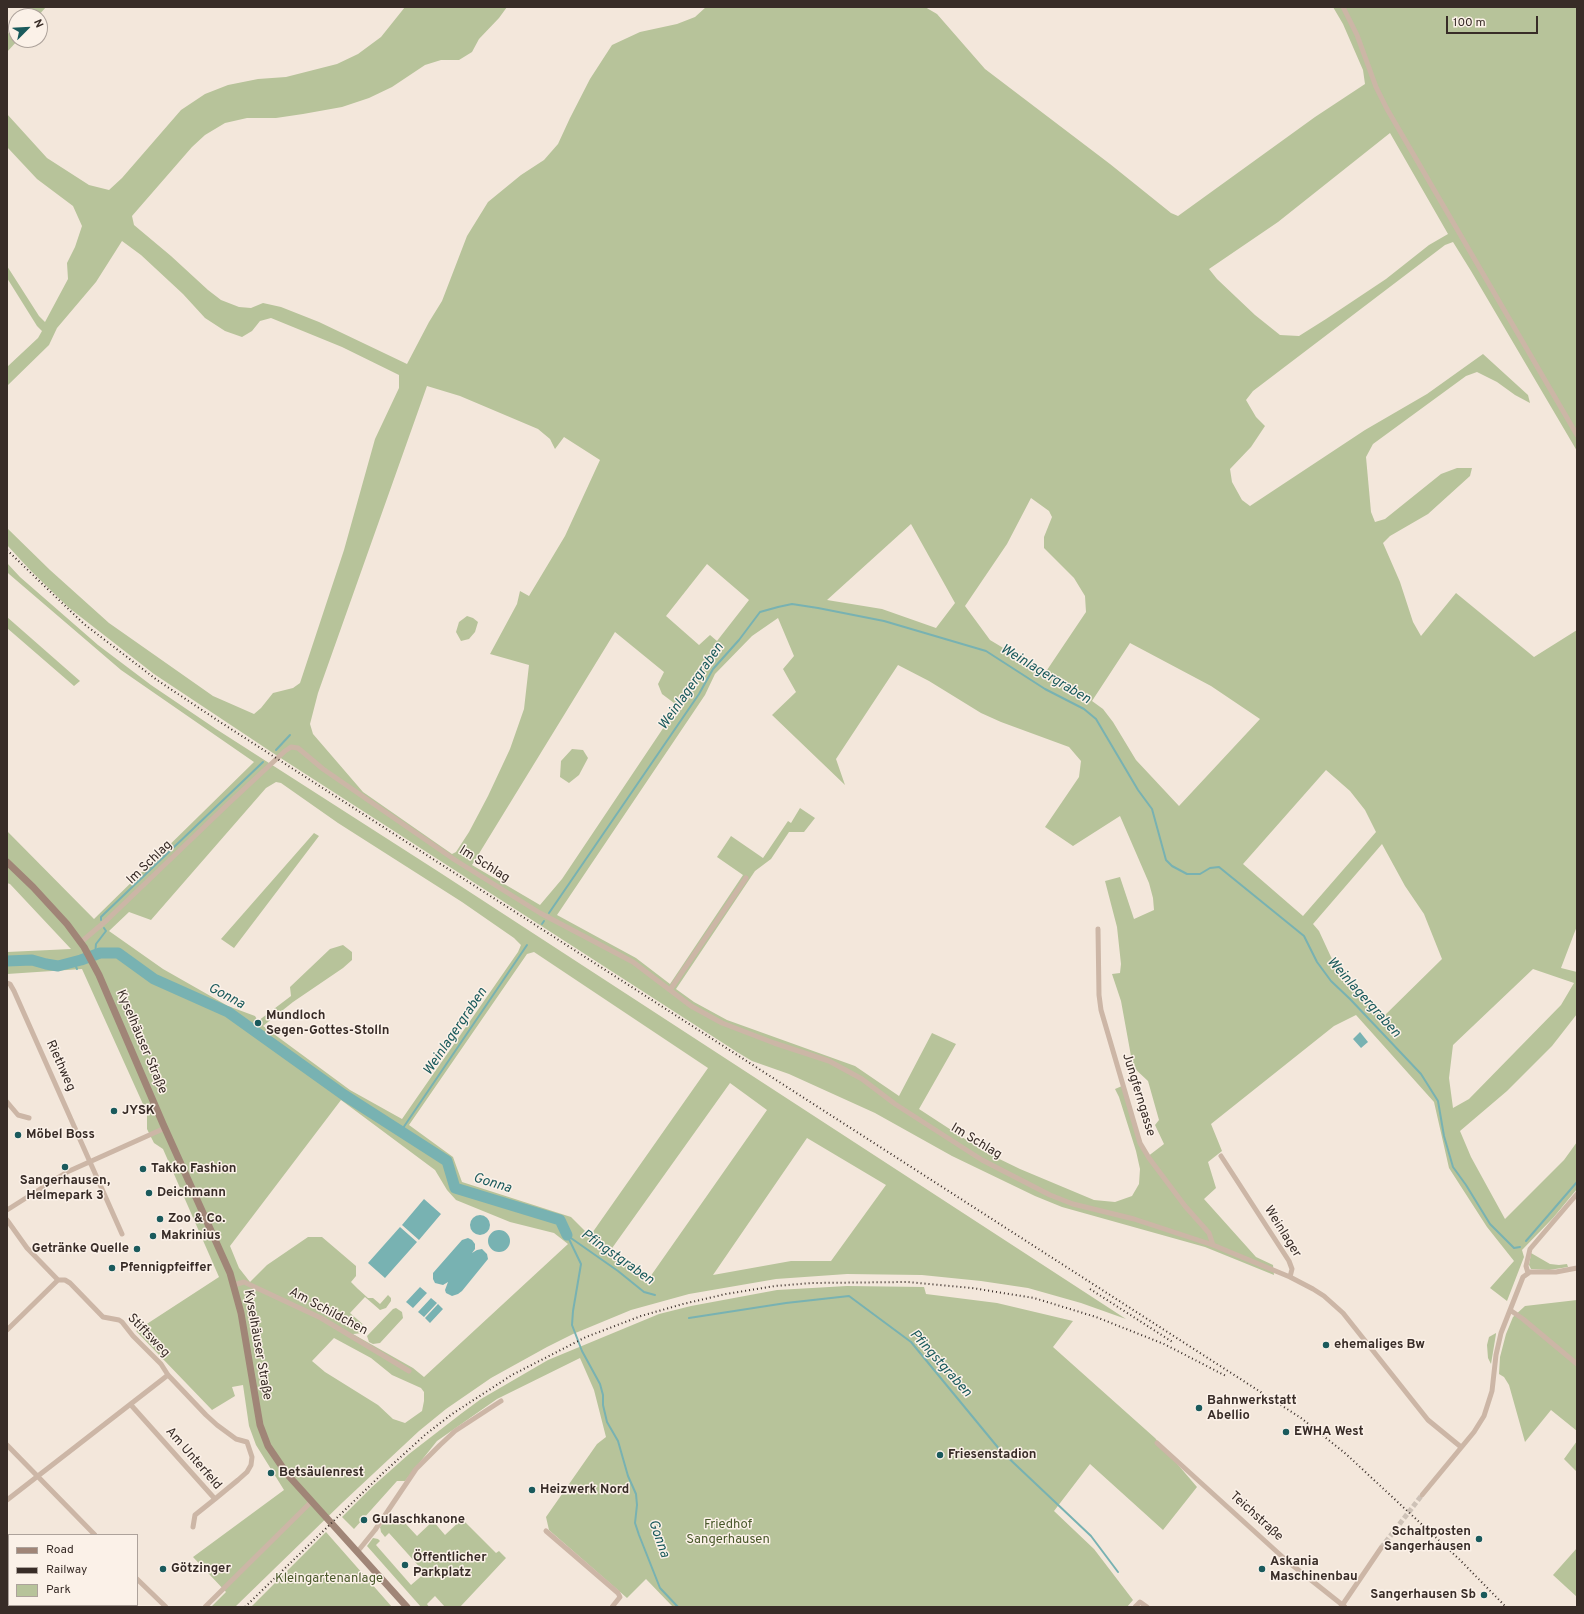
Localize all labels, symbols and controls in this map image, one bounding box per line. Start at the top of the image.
north arrow [8,8,48,48]
scale bar [1448,8,1540,34]
text: 100 m [1453,15,1486,31]
text: N [30,17,46,30]
water label: Weinlagergraben [656,640,728,734]
water label: Weinlagergraben [997,641,1093,709]
street label: Im Schlag [124,838,176,888]
street label: Im Schlag [456,843,512,887]
water label: Weinlagergraben [1322,954,1404,1042]
water label: Gonna [205,980,247,1014]
water label: Weinlagergraben [420,985,492,1079]
street label: Kyselhäuser Straße [112,988,170,1096]
place label: Mundloch Segen-Gottes-Stolln [266,1008,390,1039]
marker: Mundloch Segen-Gottes-Stolln [253,1018,263,1028]
street label: Riethweg [42,1038,78,1094]
street label: Jungferngasse [1118,1051,1158,1139]
place label: JYSK [122,1103,155,1119]
marker: JYSK [109,1106,119,1116]
street label: Im Schlag [948,1121,1004,1163]
place label: Möbel Boss [26,1127,95,1143]
marker: Möbel Boss [13,1130,23,1140]
place label: Takko Fashion [151,1161,236,1177]
marker: Sangerhausen, Helmepark 3 [60,1162,70,1172]
marker: Takko Fashion [138,1164,148,1174]
water label: Gonna [471,1170,513,1198]
place label: Sangerhausen, Helmepark 3 [20,1173,110,1204]
place label: Deichmann [157,1185,226,1201]
marker: Deichmann [144,1188,154,1198]
street label: Weinlager [1260,1203,1304,1261]
place label: Zoo & Co. [168,1211,225,1227]
marker: Zoo & Co. [155,1214,165,1224]
water label: Pfingstgraben [577,1227,657,1289]
place label: Makrinius [161,1228,221,1244]
marker: Makrinius [148,1231,158,1241]
place label: Getränke Quelle [32,1241,129,1257]
marker: Getränke Quelle [132,1244,142,1254]
place label: Pfennigpfeiffer [120,1260,212,1276]
marker: Pfennigpfeiffer [107,1263,117,1273]
street label: Am Schildchen [286,1285,370,1339]
street label: Kyselhäuser Straße [240,1289,274,1401]
street label: Stiftsweg [123,1311,173,1361]
water label: Pfingstgraben [905,1327,975,1401]
place label: ehemaliges Bw [1334,1337,1425,1353]
marker: ehemaliges Bw [1321,1340,1331,1350]
place label: Bahnwerkstatt Abellio [1207,1393,1297,1424]
marker: Bahnwerkstatt Abellio [1194,1403,1204,1413]
place label: EWHA West [1294,1424,1364,1440]
street label: Am Unterfeld [162,1425,224,1493]
marker: EWHA West [1281,1427,1291,1437]
place label: Friesenstadion [948,1447,1037,1463]
marker: Friesenstadion [935,1450,945,1460]
place label: Betsäulenrest [279,1465,364,1481]
marker: Betsäulenrest [266,1468,276,1478]
place label: Heizwerk Nord [540,1482,629,1498]
marker: Heizwerk Nord [527,1485,537,1495]
street label: Teichstraße [1226,1489,1286,1545]
place label: Gulaschkanone [372,1512,465,1528]
marker: Gulaschkanone [359,1515,369,1525]
park label: Friedhof Sangerhausen [686,1517,770,1548]
water label: Gonna [644,1518,672,1560]
place label: Schaltposten Sangerhausen [1384,1524,1471,1555]
legend [8,1534,138,1606]
marker: Schaltposten Sangerhausen [1474,1534,1484,1544]
text: Road [46,1542,74,1558]
place label: Öffentlicher Parkplatz [413,1550,487,1581]
place label: Askania Maschinenbau [1270,1554,1358,1585]
marker: Öffentlicher Parkplatz [400,1560,410,1570]
place label: Götzinger [171,1561,231,1577]
text: Railway [46,1562,87,1578]
marker: Götzinger [158,1564,168,1574]
marker: Askania Maschinenbau [1257,1564,1267,1574]
park label: Kleingartenanlage [275,1571,383,1587]
text: Park [46,1582,71,1598]
place label: Sangerhausen Sb [1370,1587,1476,1603]
marker: Sangerhausen Sb [1479,1590,1489,1600]

